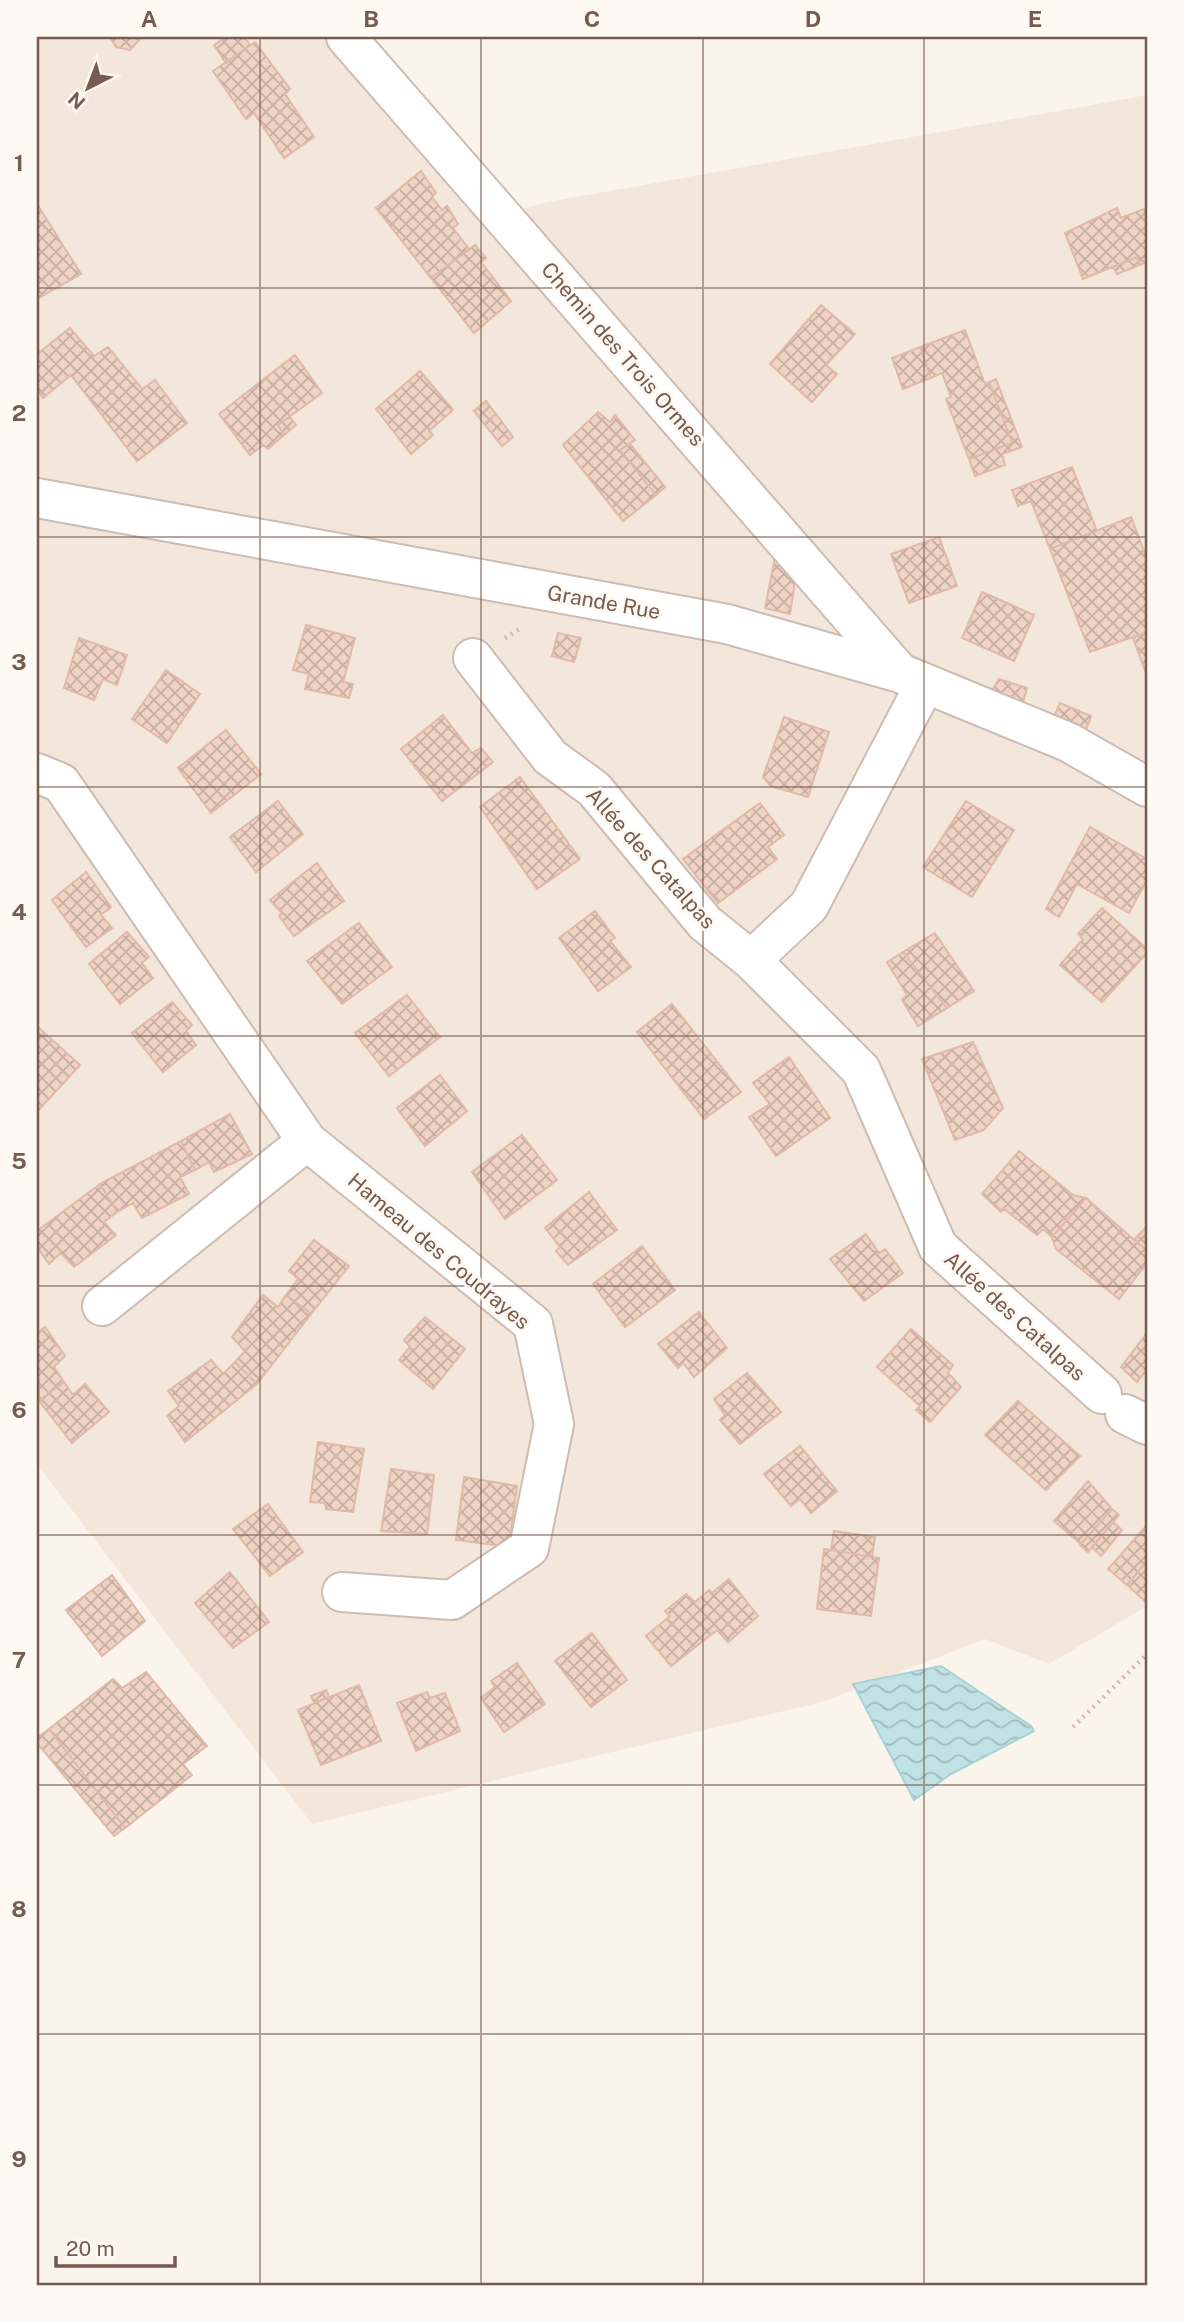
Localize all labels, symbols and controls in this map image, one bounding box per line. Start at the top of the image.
text: A [141,5,158,32]
text: B [363,5,379,32]
text: C [584,5,600,32]
text: D [805,5,821,32]
text: E [1028,5,1042,32]
north arrow [52,52,122,122]
text: N [64,87,90,114]
text: 1 [14,149,24,176]
street label: Chemin des Trois Ormes [536,257,710,451]
text: 2 [12,399,26,426]
street label: Grande Rue [545,580,663,624]
text: 3 [11,648,27,675]
street label: Allée des Catalpas [581,782,721,934]
text: 4 [11,898,27,925]
text: 5 [11,1147,27,1174]
street label: Hameau des Coudrayes [343,1168,535,1334]
street label: Allée des Catalpas [939,1246,1091,1386]
text: 6 [11,1396,27,1423]
text: 7 [12,1646,26,1673]
text: 8 [11,1895,27,1922]
text: 9 [11,2145,27,2172]
scale bar [56,2224,175,2268]
text: 20 m [66,2236,115,2261]

